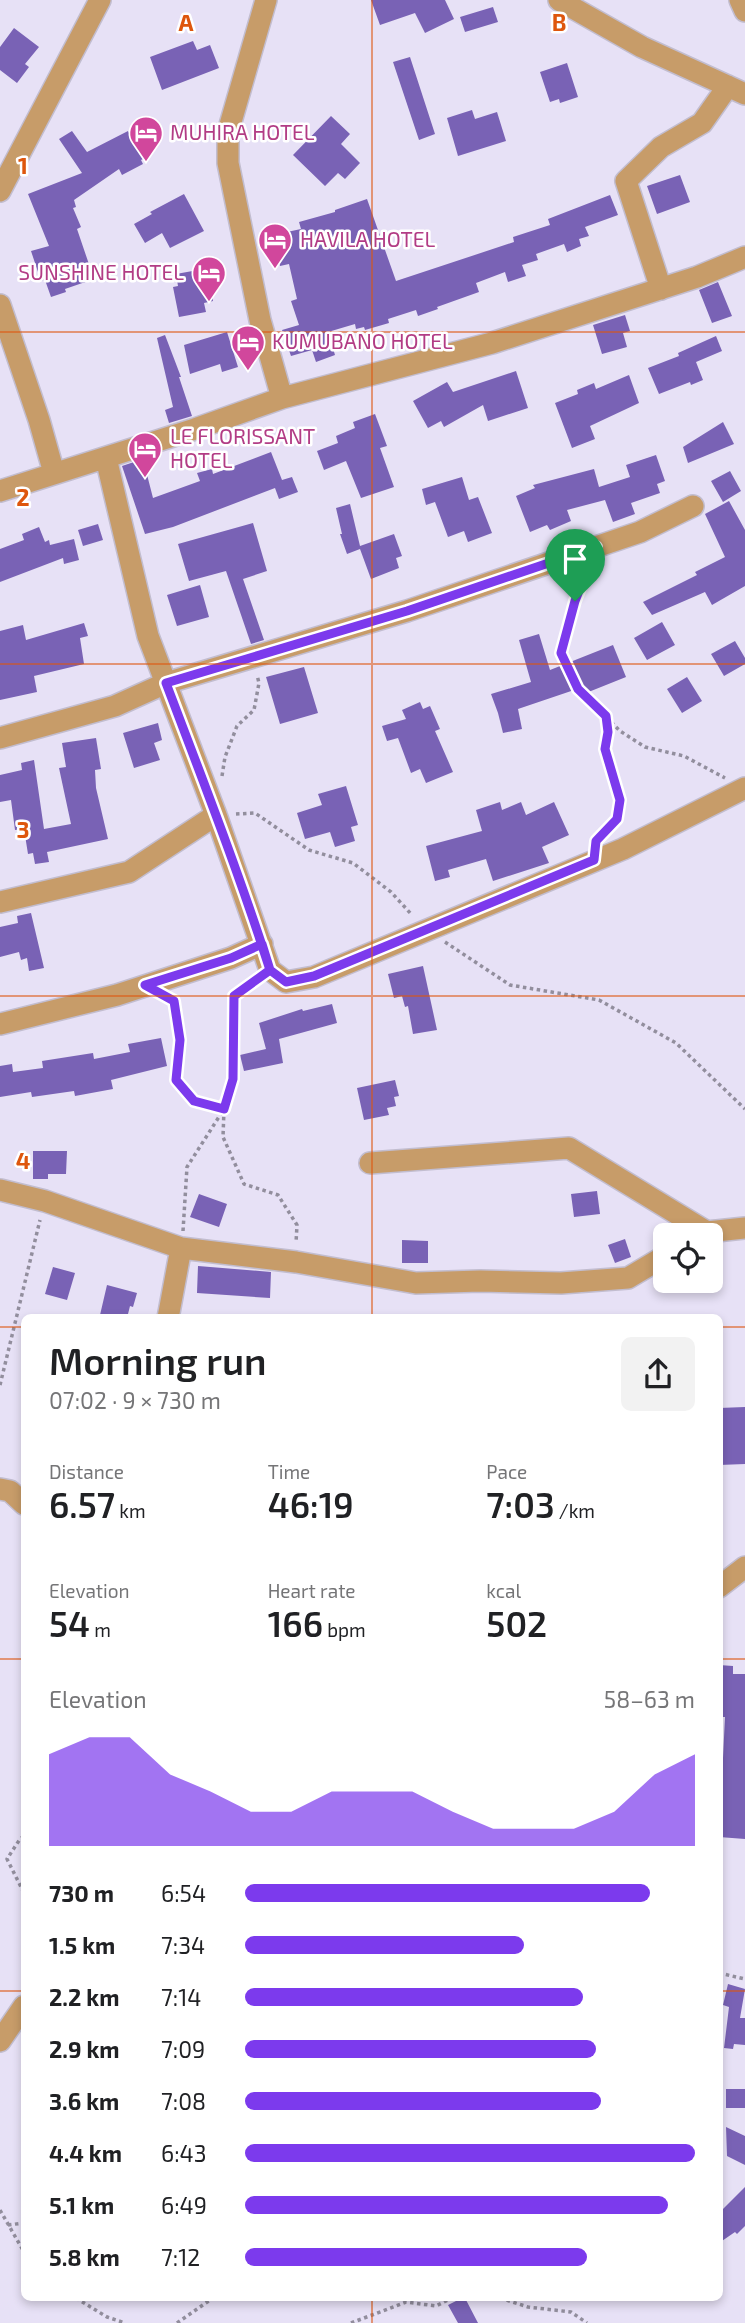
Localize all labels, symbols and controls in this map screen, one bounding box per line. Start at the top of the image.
text: A [178,8,194,36]
text: B [552,8,566,36]
hotel icon: MUHIRA HOTEL [127,114,165,163]
place label: MUHIRA HOTEL [170,119,315,144]
text: 1 [18,151,28,179]
hotel icon: HAVILA HOTEL [256,221,294,270]
place label: HAVILA HOTEL [300,226,435,251]
hotel icon: SUNSHINE HOTEL [190,254,228,303]
place label: SUNSHINE HOTEL [18,259,184,284]
hotel icon: KUMUBANO HOTEL [229,323,267,372]
place label: KUMUBANO HOTEL [272,328,453,353]
place label: LE FLORISSANT HOTEL [170,423,315,472]
hotel icon: LE FLORISSANT HOTEL [126,430,164,479]
text: 2 [16,483,30,511]
pin [545,529,605,601]
icon: arrive [556,540,594,578]
text: 3 [16,815,30,843]
text: 4 [16,1146,30,1174]
map controls [653,1223,723,1293]
button: locate [653,1223,723,1293]
text: Morning run [49,1337,267,1383]
button: share [621,1337,695,1411]
text: 07:02 · 9 × 730 m [49,1386,221,1414]
text: Distance [49,1460,124,1483]
text: Time [268,1460,310,1483]
text: Pace [486,1460,527,1483]
text: 6.57 [49,1483,115,1525]
text: 46:19 [268,1483,354,1525]
text: 7:03 [486,1483,555,1525]
text: km [115,1499,146,1522]
text: /km [555,1499,595,1522]
text: Elevation [49,1579,130,1602]
text: Heart rate [268,1579,356,1602]
text: kcal [486,1579,521,1602]
text: 54 [49,1602,90,1644]
text: 166 [268,1602,323,1644]
text: 502 [486,1602,547,1644]
text: m [90,1618,111,1641]
text: bpm [323,1618,366,1641]
text: Elevation [49,1685,147,1713]
text: 58–63 m [604,1685,695,1713]
text: 730 m [49,1879,114,1907]
text: 6:54 [161,1879,206,1907]
text: 1.5 km [49,1931,115,1959]
text: 7:34 [161,1931,205,1959]
text: 2.2 km [49,1983,119,2011]
text: 7:14 [161,1983,202,2011]
text: 2.9 km [49,2035,120,2063]
text: 7:09 [161,2035,205,2063]
text: 3.6 km [49,2087,119,2115]
text: 7:08 [161,2087,206,2115]
text: 4.4 km [49,2139,122,2167]
text: 6:43 [161,2139,207,2167]
text: 5.1 km [49,2191,114,2219]
text: 6:49 [161,2191,207,2219]
text: 5.8 km [49,2243,120,2271]
text: 7:12 [161,2243,200,2271]

